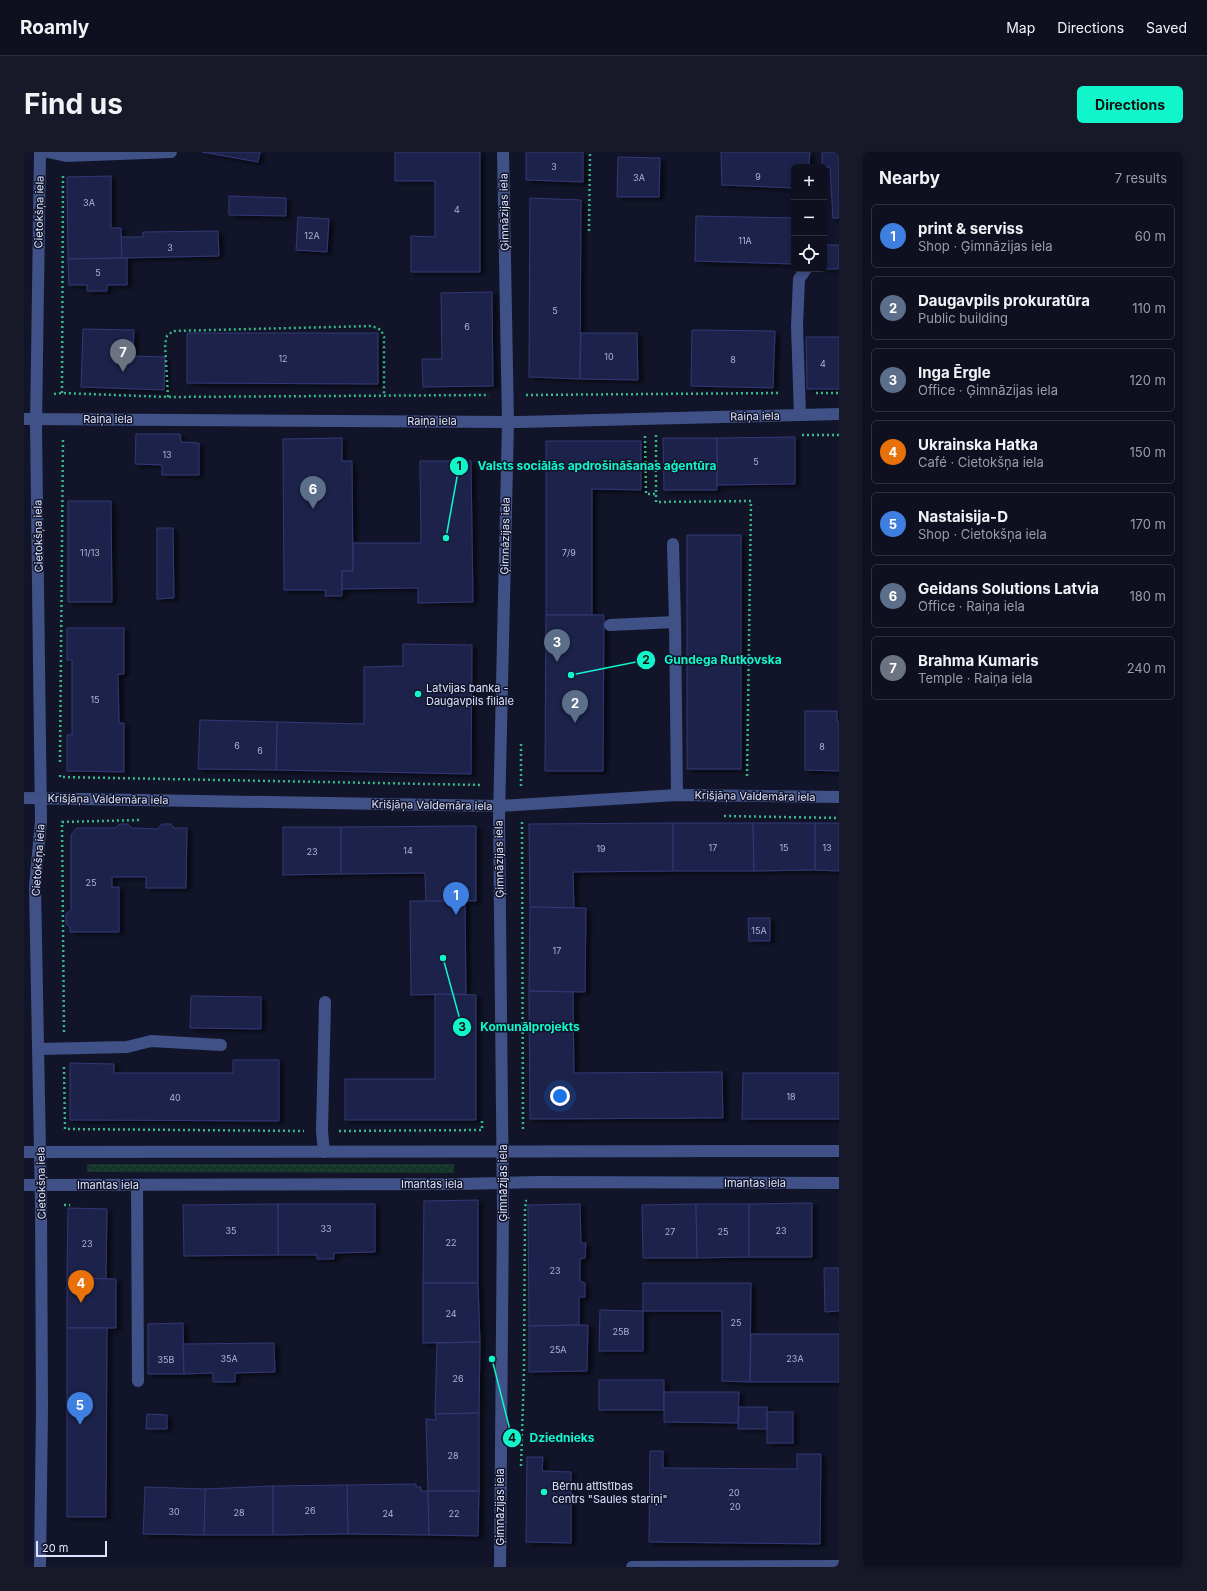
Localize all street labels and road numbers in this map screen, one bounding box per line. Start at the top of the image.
street label: Ģimnāzijas iela [496,173,512,251]
street label: Cietokšņa iela [31,176,47,248]
street label: Raiņa iela [730,409,780,423]
street label: Raiņa iela [83,412,133,426]
street label: Raiņa iela [407,414,457,428]
street label: Ģimnāzijas iela [497,497,513,575]
street label: Cietokšņa iela [30,500,46,572]
street label: Krišjāņa Valdemāra iela [694,788,816,804]
street label: Krišjāņa Valdemāra iela [47,791,169,807]
street label: Krišjāņa Valdemāra iela [371,797,493,813]
street label: Ģimnāzijas iela [491,820,507,898]
street label: Cietokšņa iela [28,823,48,897]
street label: Ģimnāzijas iela [496,1144,510,1222]
street label: Cietokšņa iela [33,1147,49,1219]
street label: Imantas iela [724,1176,786,1190]
street label: Imantas iela [401,1177,463,1191]
street label: Imantas iela [77,1178,139,1192]
street label: Ģimnāzijas iela [493,1468,507,1546]

